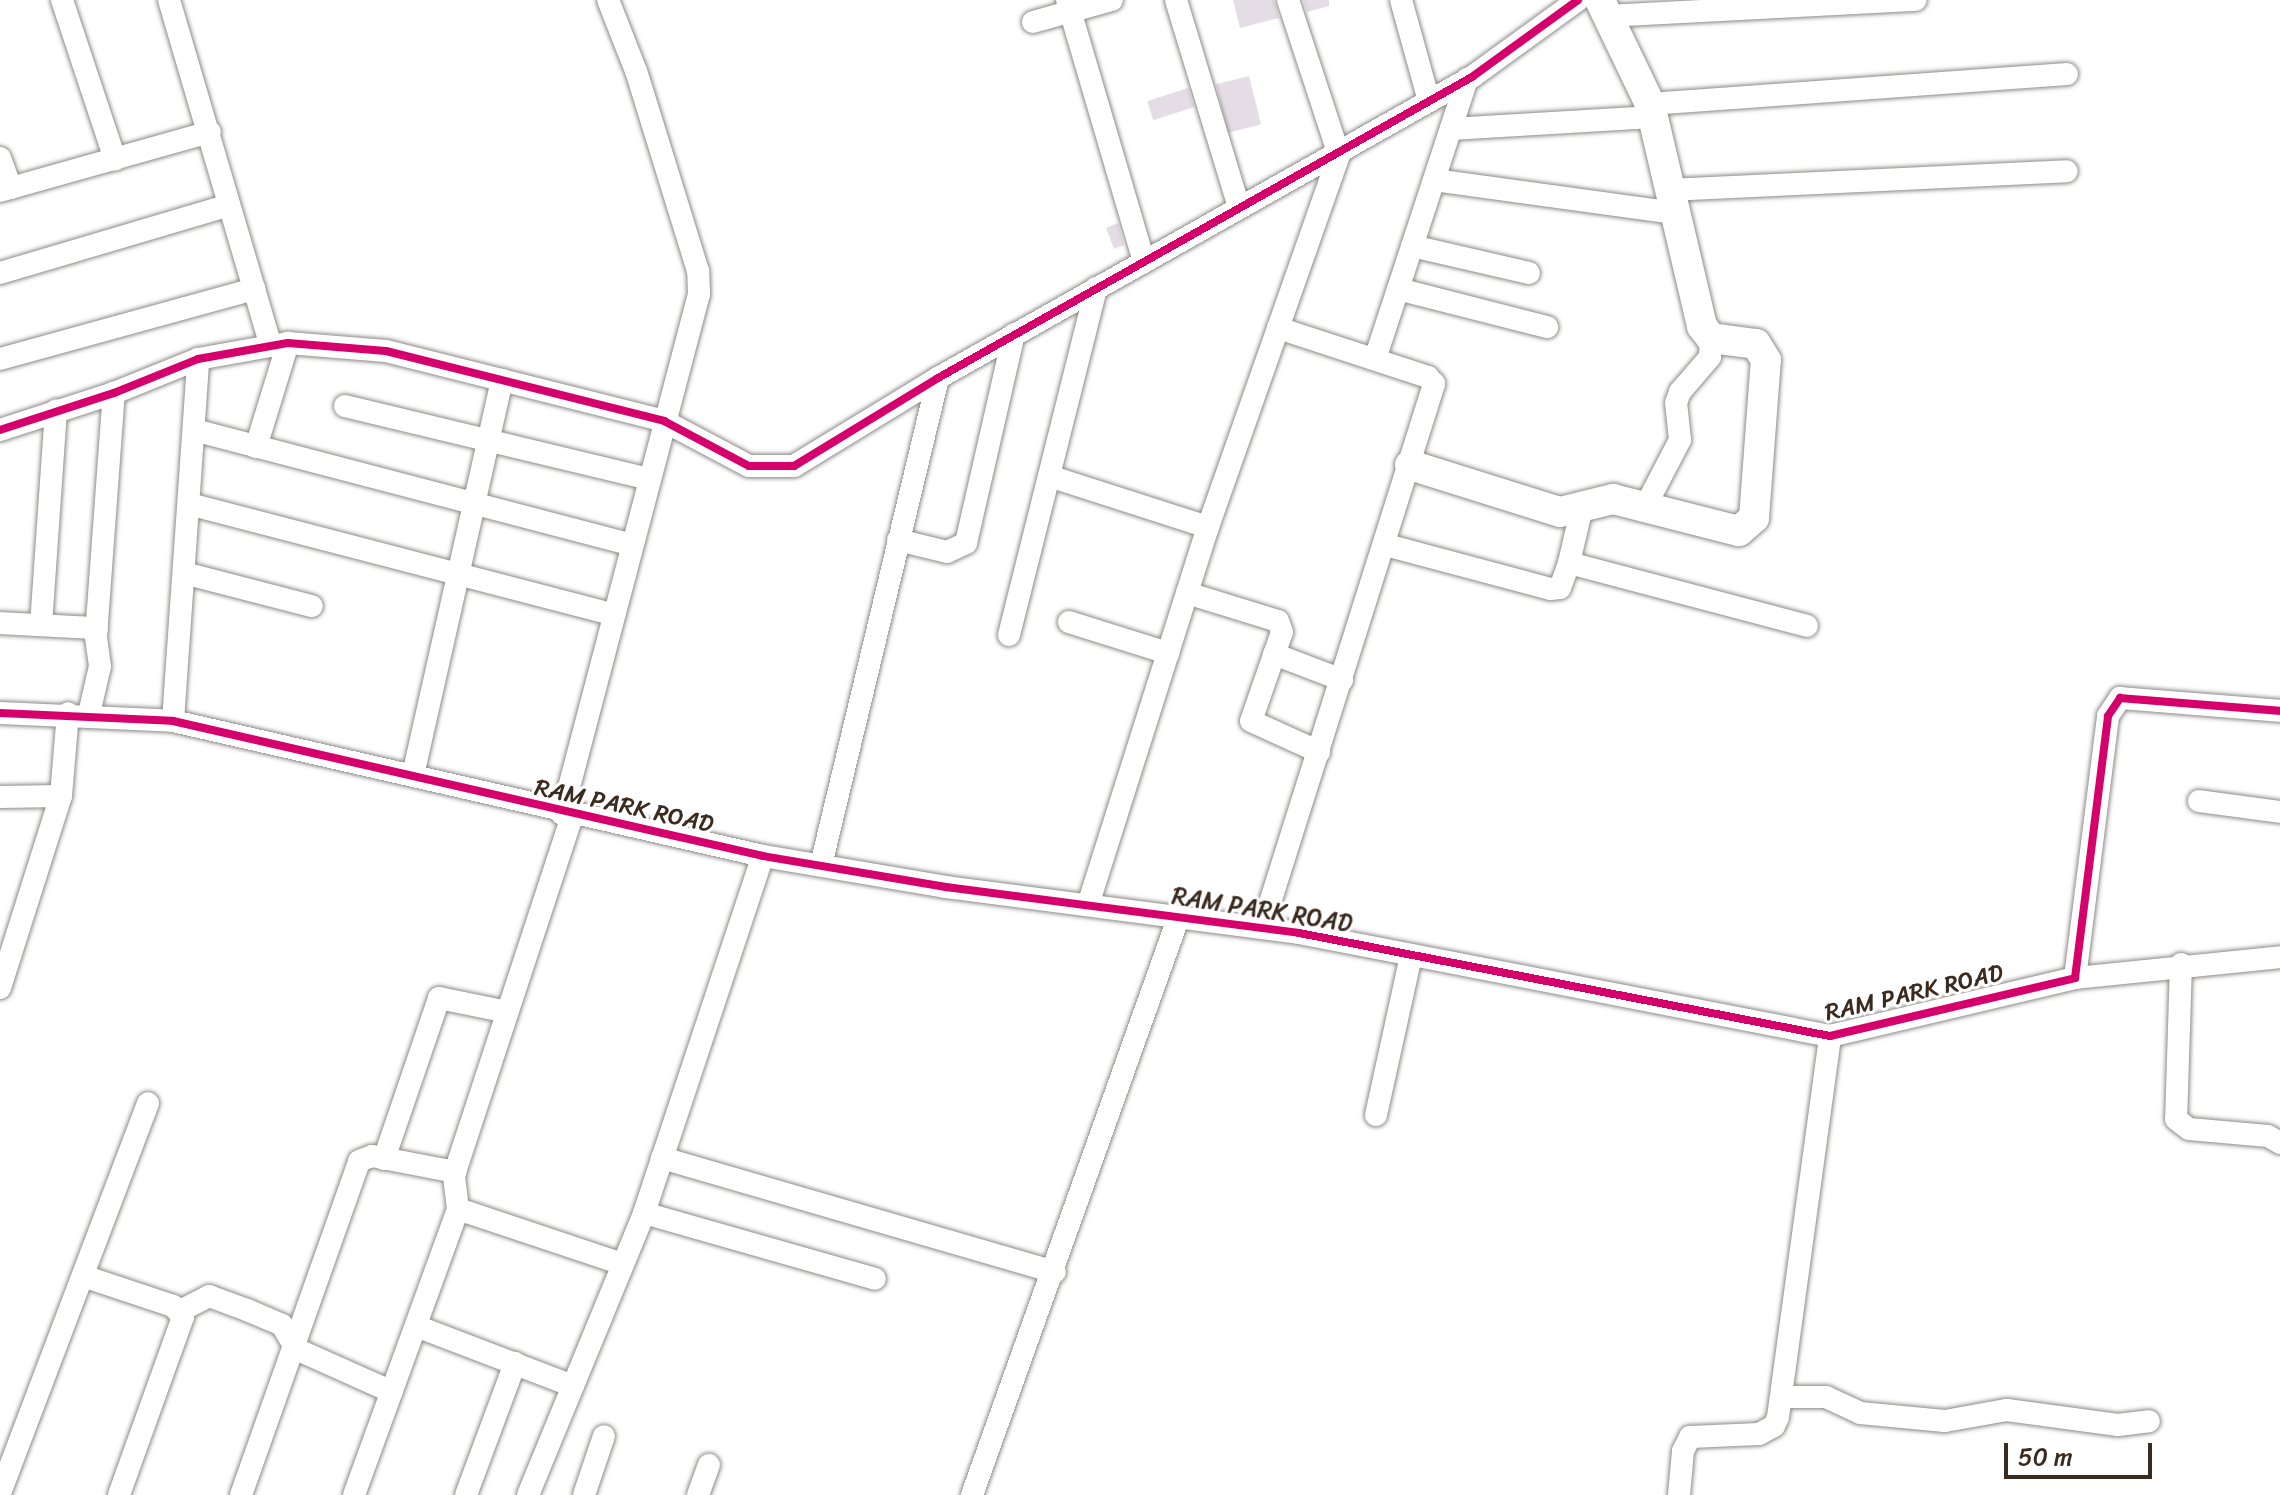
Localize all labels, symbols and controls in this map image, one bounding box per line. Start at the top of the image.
street label: RAM PARK ROAD [533,773,715,839]
street label: RAM PARK ROAD [1171,882,1353,938]
street label: RAM PARK ROAD [1823,959,2005,1027]
scale bar [2008,1427,2156,1477]
text: 50 m [2018,1436,2073,1478]

